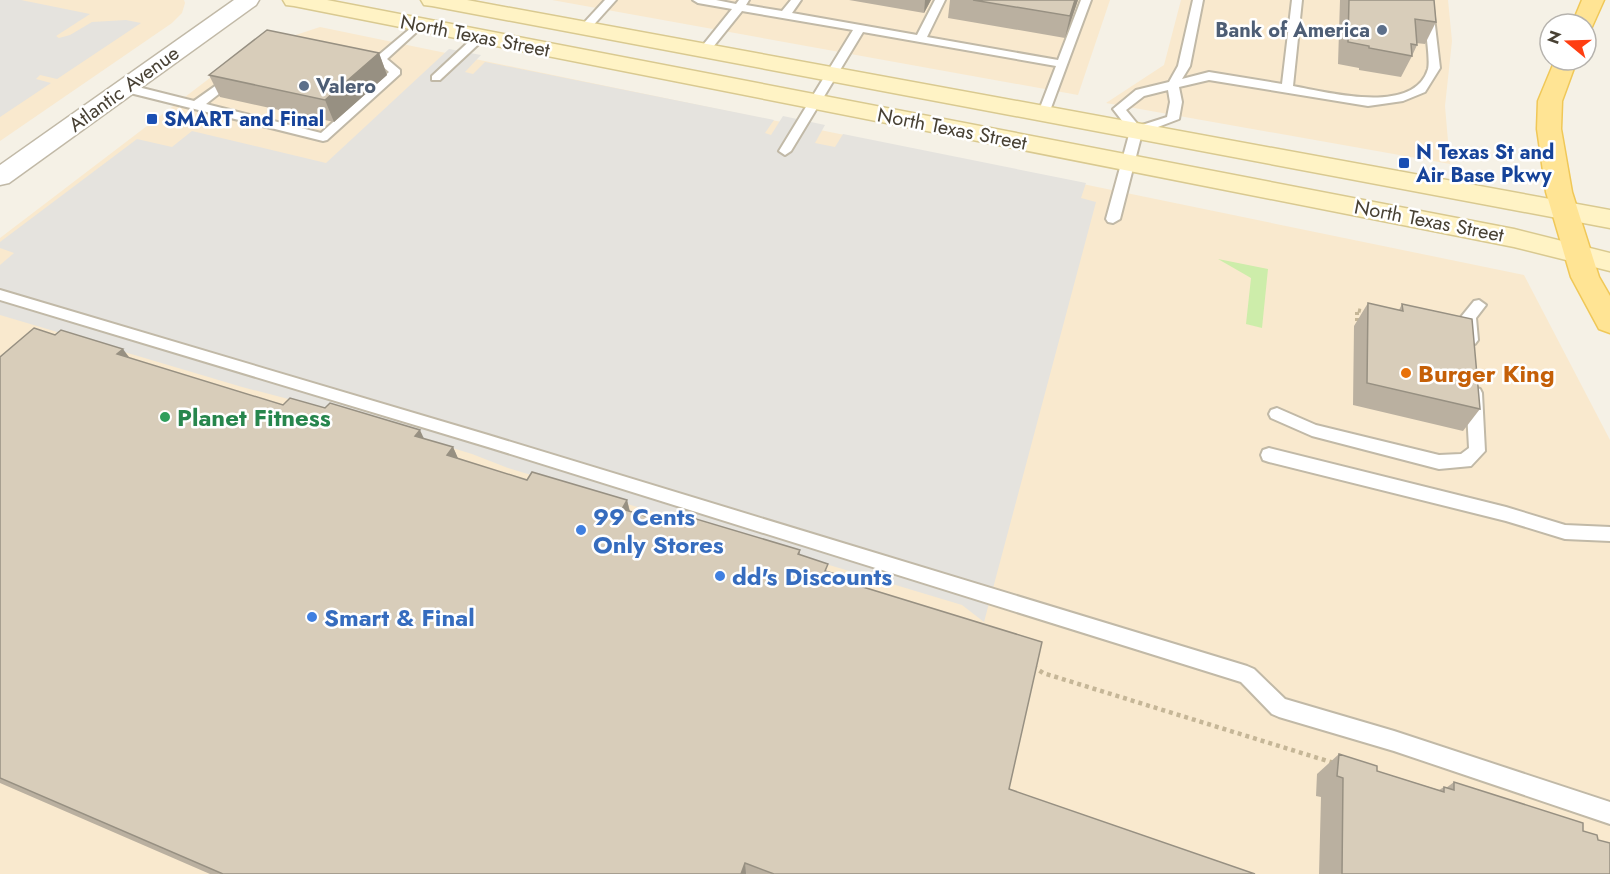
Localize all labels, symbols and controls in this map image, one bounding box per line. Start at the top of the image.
street label: North Texas Street [398,7,552,65]
north arrow [1538,12,1598,72]
place label: Bank of America [1215,16,1370,45]
marker: Bank of America [1375,23,1389,37]
text: N [1541,28,1567,47]
street label: Atlantic Avenue [63,39,185,139]
place label: Valero [315,72,376,101]
marker: Valero [297,79,311,93]
street label: North Texas Street [875,100,1029,158]
place label: SMART and Final [164,105,324,134]
marker: SMART and Final [145,112,159,126]
place label: N Texas St and Air Base Pkwy [1415,138,1554,190]
marker: N Texas St and Air Base Pkwy [1397,156,1411,170]
street label: North Texas Street [1352,192,1506,250]
place label: Burger King [1418,356,1555,391]
marker: Burger King [1399,366,1413,380]
place label: Planet Fitness [177,400,331,435]
marker: Planet Fitness [158,410,172,424]
place label: 99 Cents Only Stores [593,499,724,562]
marker: 99 Cents Only Stores [574,523,588,537]
place label: dd's Discounts [732,559,892,594]
marker: dd's Discounts [713,569,727,583]
place label: Smart & Final [324,600,475,635]
marker: Smart & Final [305,610,319,624]

